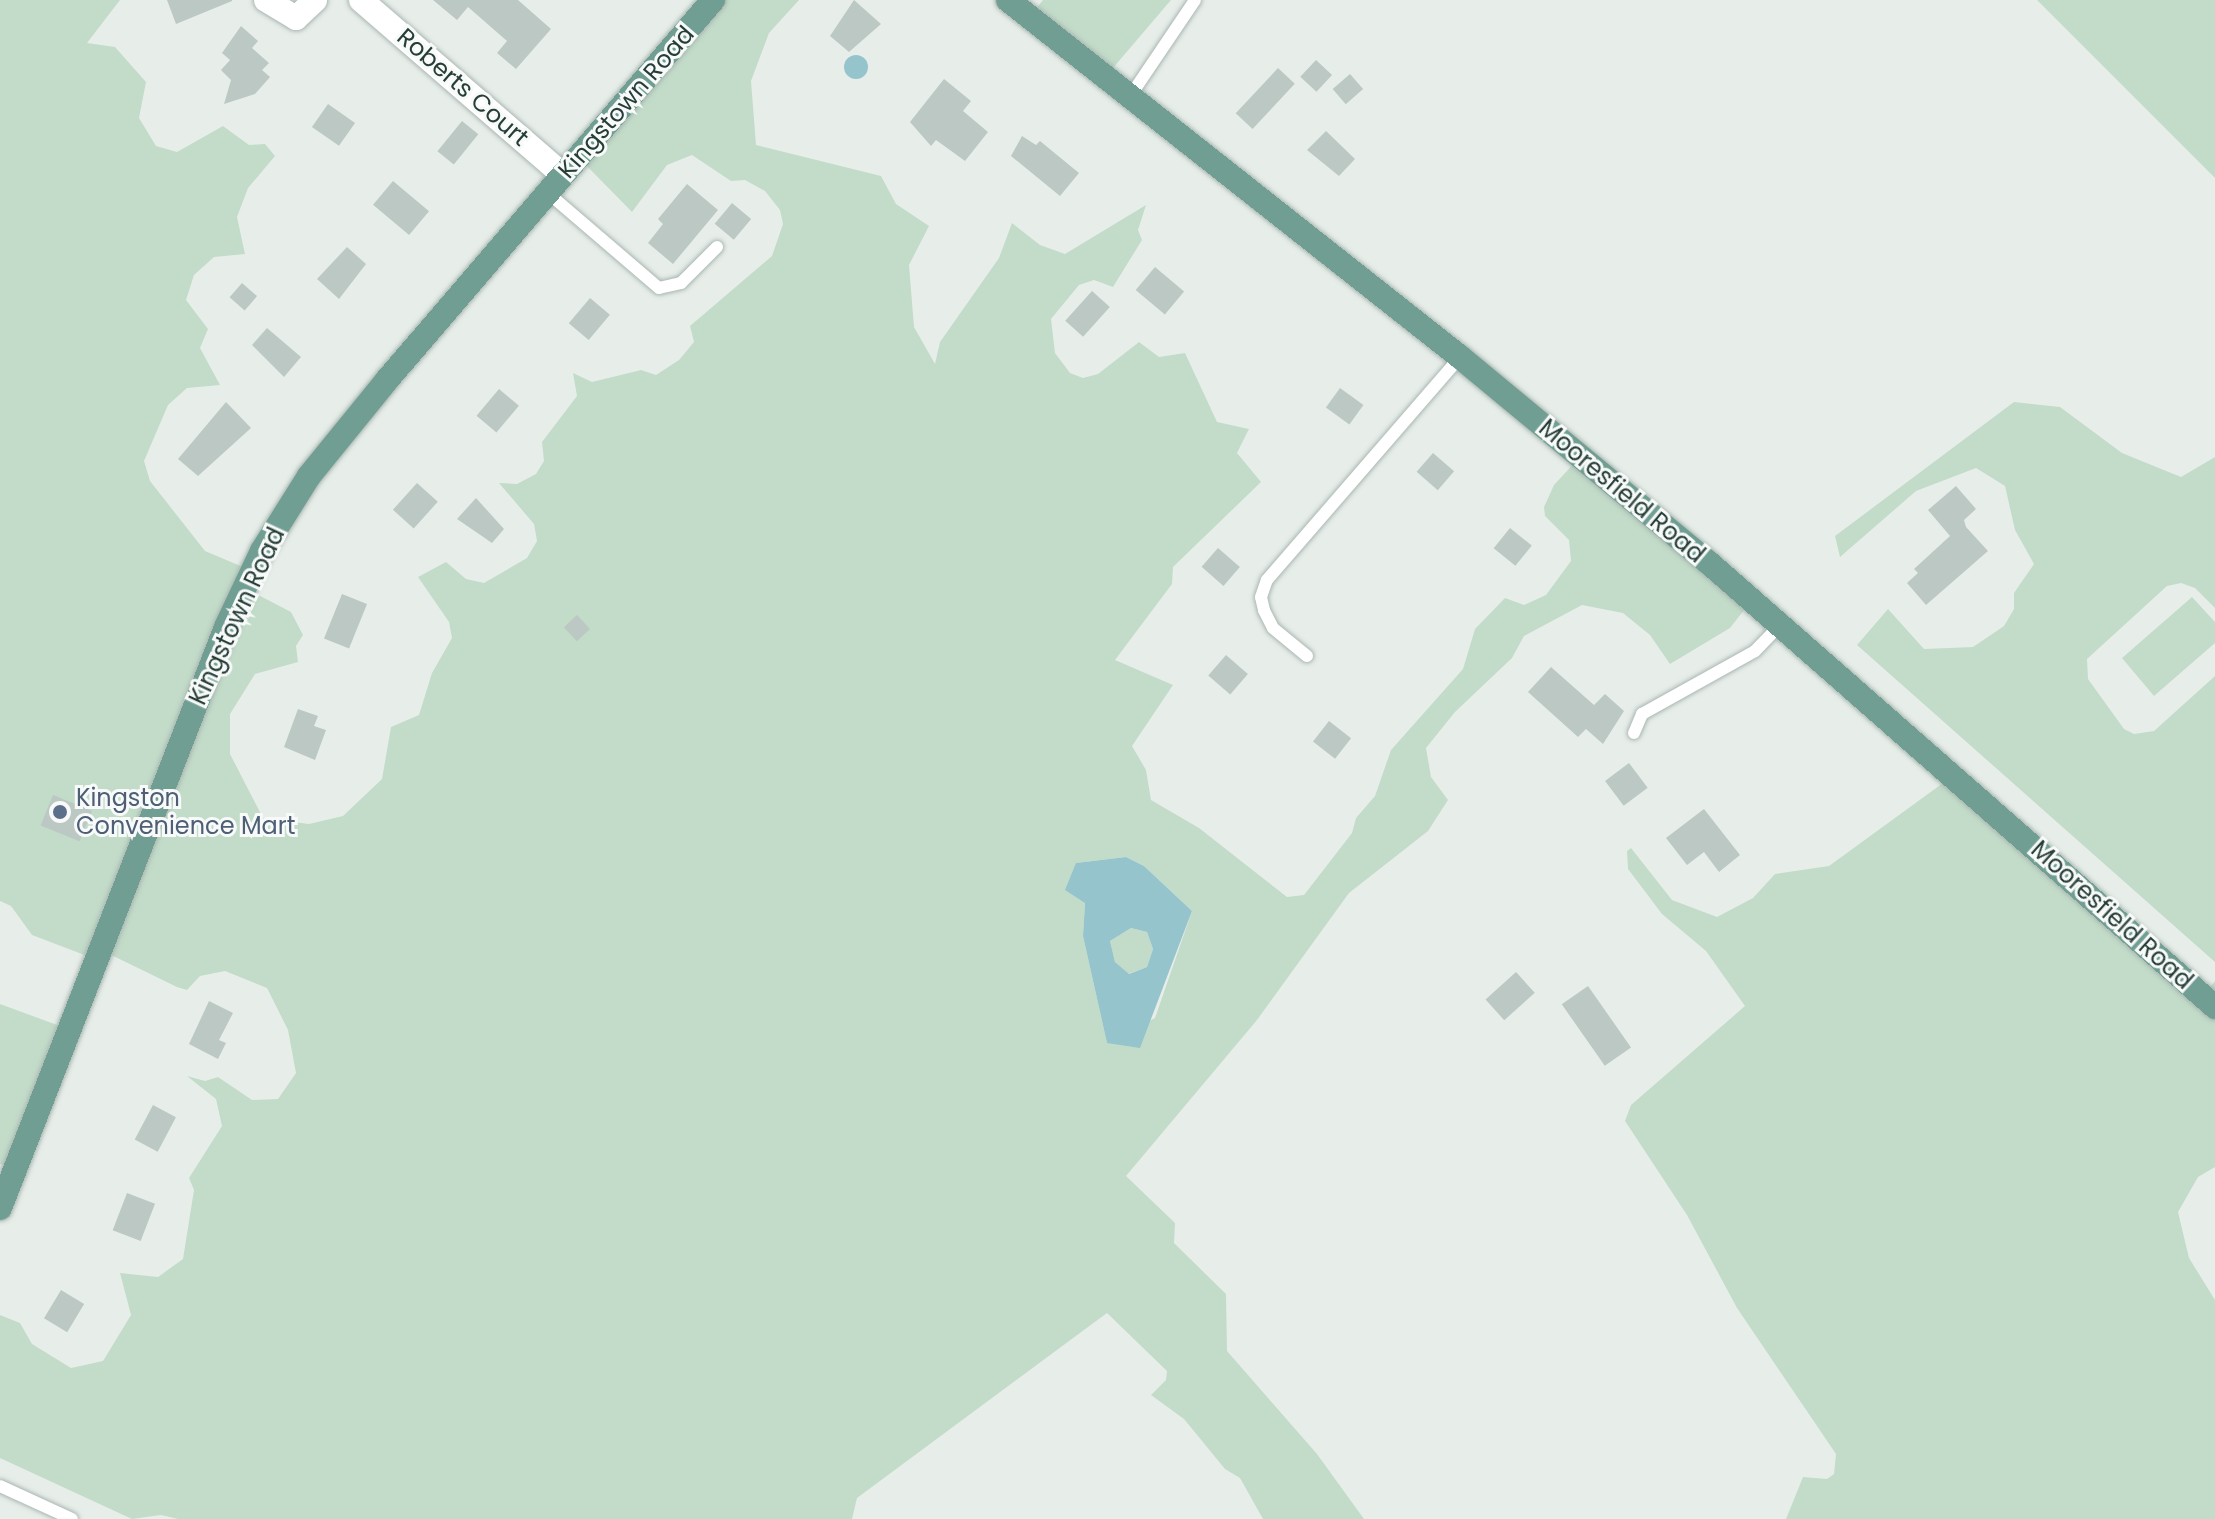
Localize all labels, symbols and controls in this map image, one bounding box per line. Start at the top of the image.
street label: Kingstown Road [552,20,700,184]
street label: Roberts Court [391,22,535,152]
street label: Mooresfield Road [1533,413,1711,569]
street label: Kingstown Road [183,523,291,709]
place label: Kingston Convenience Mart [76,784,296,840]
marker: Kingston Convenience Mart [51,803,69,821]
street label: Mooresfield Road [2025,835,2199,995]

